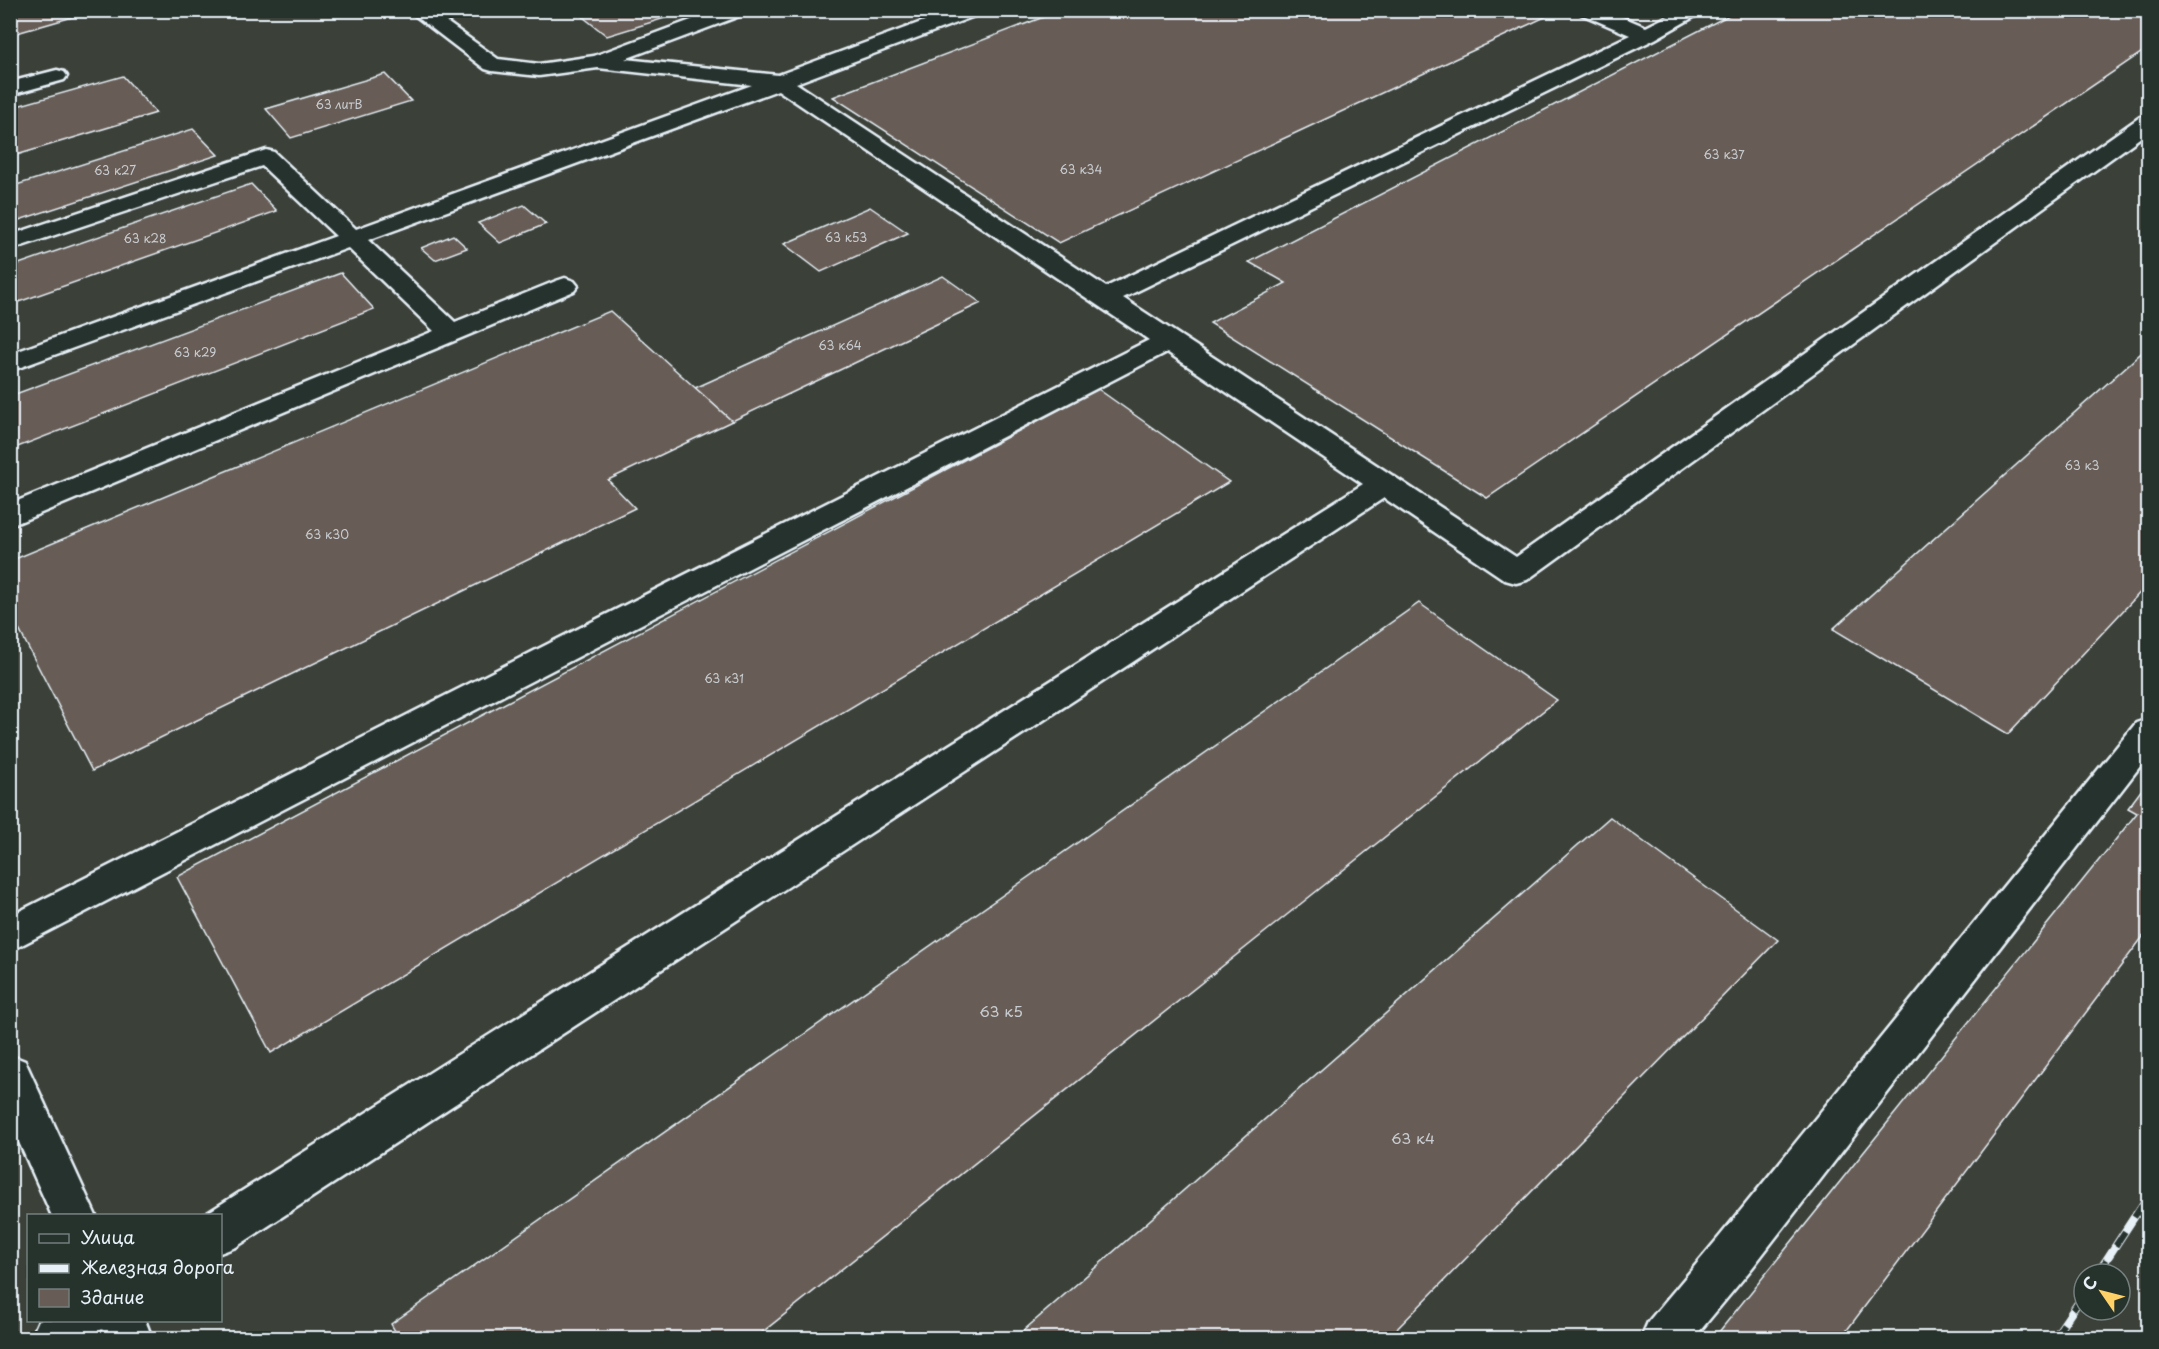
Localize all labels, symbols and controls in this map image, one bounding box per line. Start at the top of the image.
house number: 63 литВ [316,95,362,113]
house number: 63 к37 [1703,145,1745,163]
house number: 63 к34 [1059,160,1103,178]
house number: 63 к27 [94,161,136,179]
house number: 63 к53 [825,228,867,246]
house number: 63 к28 [123,229,167,247]
house number: 63 к64 [818,336,862,354]
house number: 63 к29 [174,343,216,361]
house number: 63 к3 [2064,456,2100,474]
house number: 63 к30 [305,525,349,543]
house number: 63 к31 [704,669,744,687]
house number: 63 к5 [979,999,1023,1022]
house number: 63 к4 [1391,1126,1435,1149]
legend [27,1214,222,1322]
text: Улица [81,1223,135,1250]
text: Железная дорога [81,1253,235,1280]
north arrow [2072,1262,2132,1322]
text: С [2076,1271,2102,1295]
text: Здание [81,1283,144,1310]

